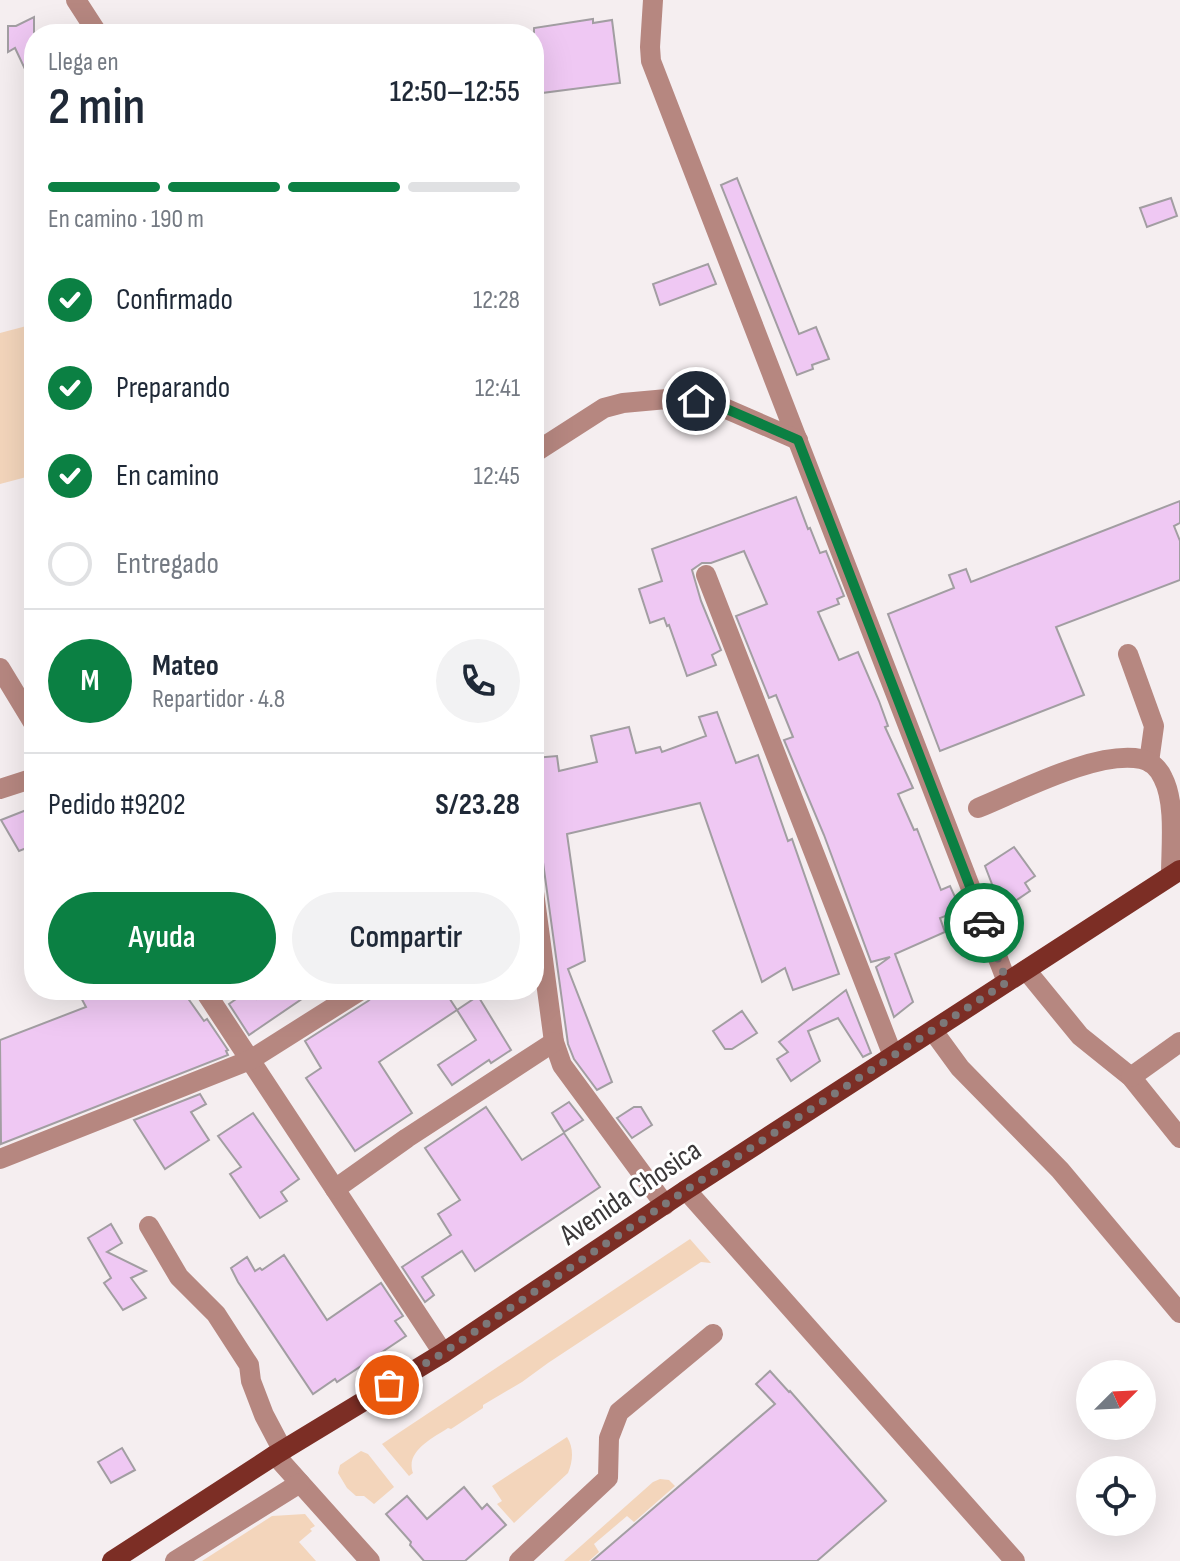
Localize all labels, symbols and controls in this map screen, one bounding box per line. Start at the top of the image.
text: Llega en [48,47,119,78]
text: 12:50–12:55 [390,74,520,110]
text: 2 min [48,76,145,139]
text: En camino · 190 m [48,204,204,235]
icon: check [48,278,92,322]
text: Confirmado [116,282,233,318]
text: 12:28 [473,285,520,316]
icon: check [48,366,92,410]
pin [662,367,730,435]
text: Preparando [116,370,230,406]
text: 12:41 [475,373,520,404]
icon: home [674,379,718,423]
icon: check [48,454,92,498]
text: En camino [116,458,219,494]
text: 12:45 [474,461,520,492]
text: Entregado [116,546,219,582]
button: phone [436,639,520,723]
text: Mateo [152,648,219,684]
text: M [81,663,99,699]
text: Repartidor · 4.8 [152,684,285,715]
text: Pedido #9202 [48,787,186,823]
text: S/23.28 [435,787,520,823]
courier [944,883,1024,963]
button: Ayuda [48,892,276,984]
button: Compartir [292,892,520,984]
icon: car [962,901,1006,945]
street label: Avenida Chosica [552,1132,708,1254]
pin [355,1351,423,1419]
north arrow [1076,1360,1156,1440]
map controls [1076,1360,1156,1536]
icon: bag [367,1363,411,1407]
button: locate [1076,1456,1156,1536]

